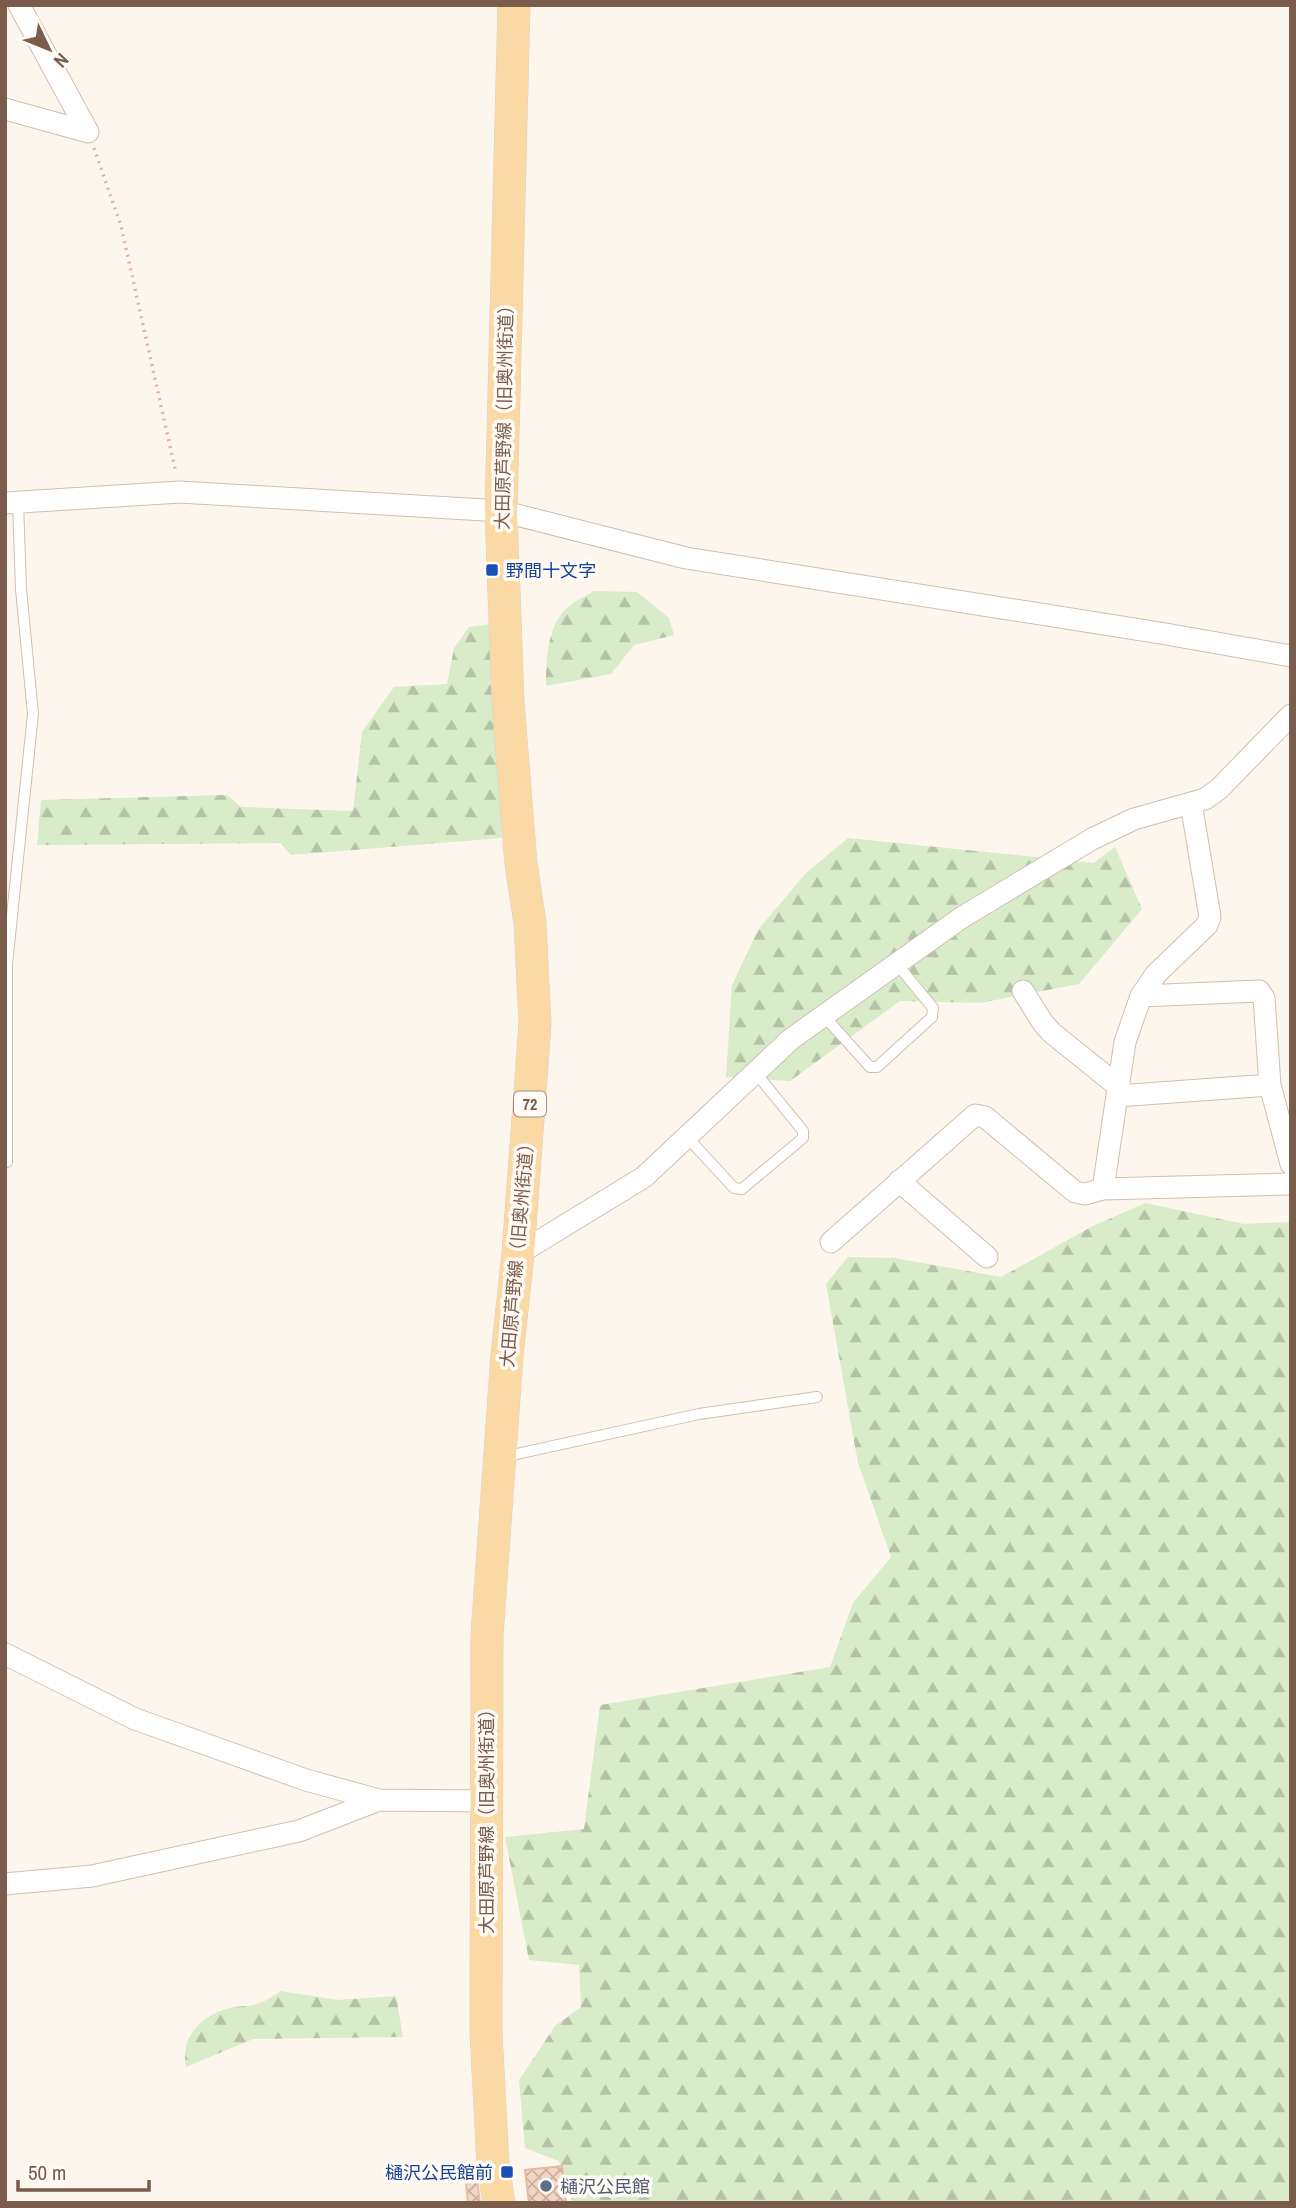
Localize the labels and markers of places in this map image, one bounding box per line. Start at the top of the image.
place label: 野間十文字 [506,558,596,583]
marker: 野間十文字 [484,562,500,578]
place label: 樋沢公民館前 [385,2160,493,2185]
marker: 樋沢公民館前 [499,2164,515,2180]
place label: 樋沢公民館 [560,2174,650,2199]
marker: 樋沢公民館 [538,2178,554,2194]

